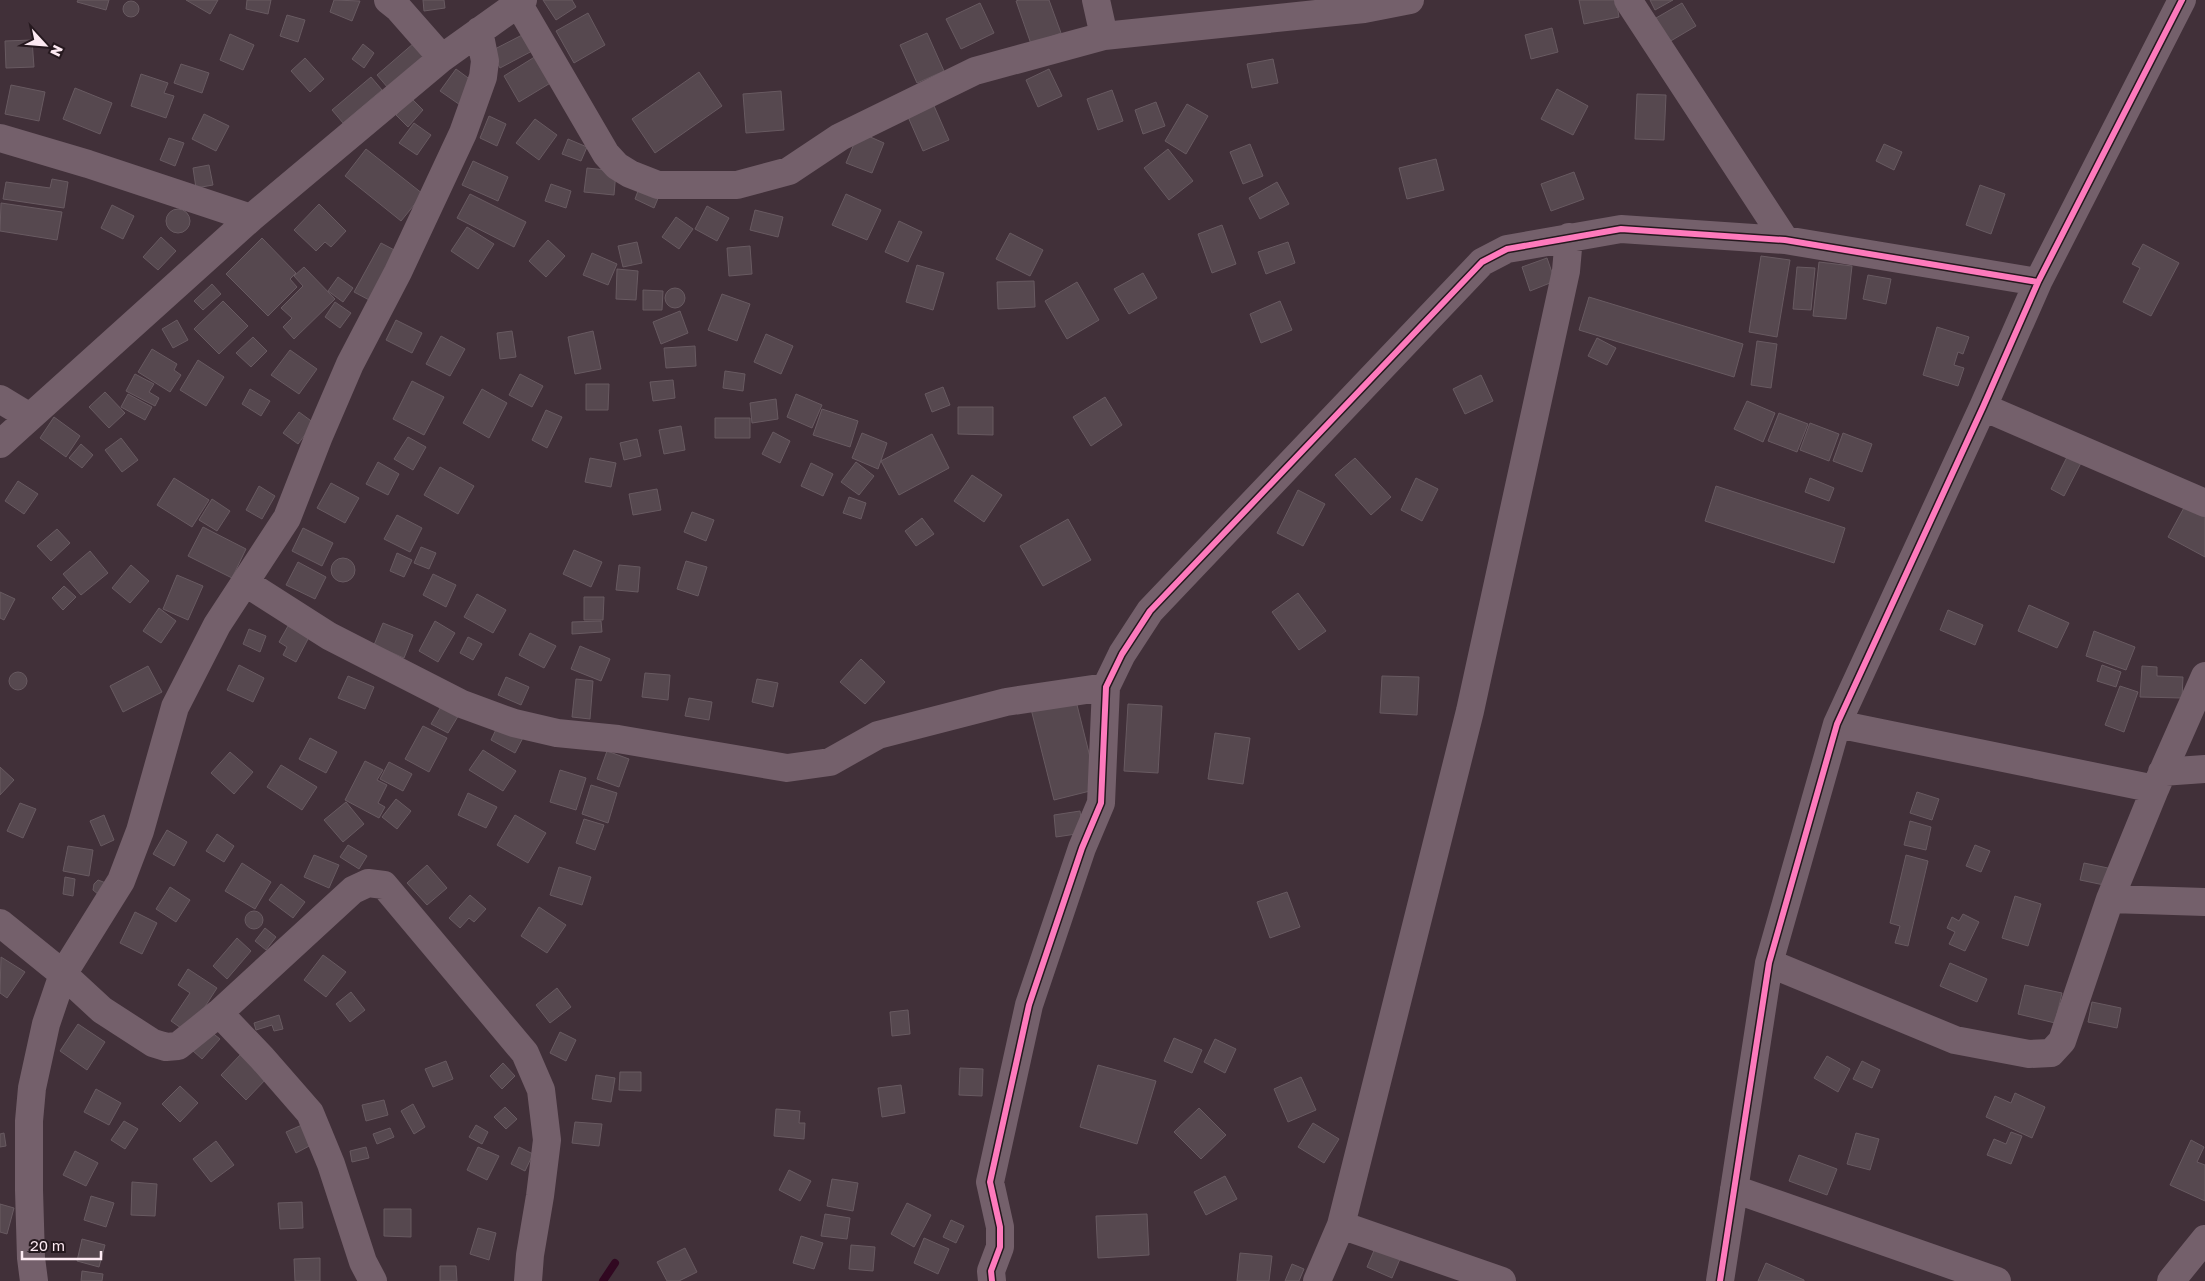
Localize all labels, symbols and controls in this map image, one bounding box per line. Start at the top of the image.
north arrow [20,20,70,70]
text: N [47,42,67,59]
scale bar [22,1228,101,1260]
text: 20 m [30,1236,65,1254]

